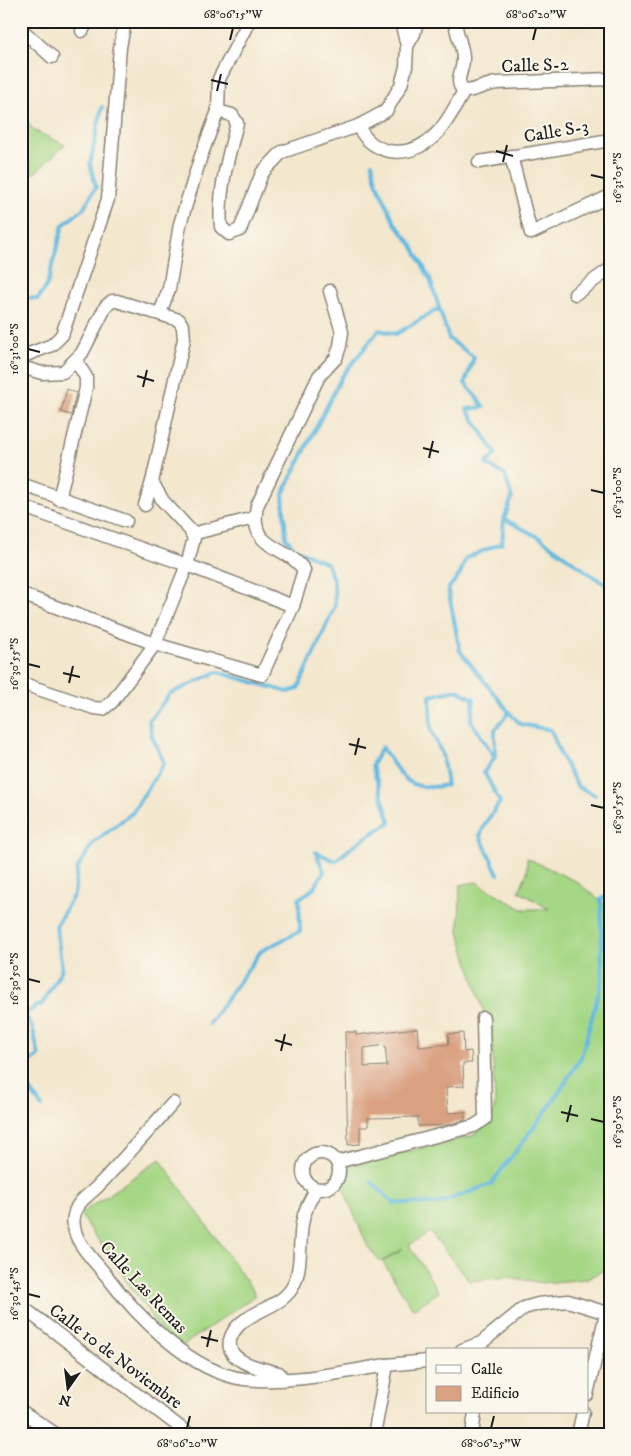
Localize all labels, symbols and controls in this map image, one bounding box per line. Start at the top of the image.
text: 68°06'15"W [203,7,264,22]
text: 68°06'20"W [505,7,568,22]
street label: Calle S-2 [501,54,569,78]
street label: Calle S-3 [522,115,590,148]
text: 16°31'05"S [610,152,625,204]
text: 16°31'00"S [7,323,22,375]
text: 16°31'00"S [610,467,625,519]
text: 16°30'55"S [7,638,22,690]
text: 16°30'55"S [610,782,625,834]
text: 16°30'50"S [7,952,22,1006]
text: 16°30'50"S [610,1095,625,1149]
street label: Calle Las Remas [95,1237,192,1339]
text: 16°30'45"S [7,1267,22,1321]
street label: Calle 10 de Noviembre [45,1299,187,1413]
legend [426,1348,588,1414]
text: Calle [471,1360,503,1379]
north arrow [42,1364,92,1414]
text: Edificio [471,1384,519,1403]
text: 68°06'20"W [156,1436,219,1451]
text: 68°06'25"W [461,1436,522,1451]

